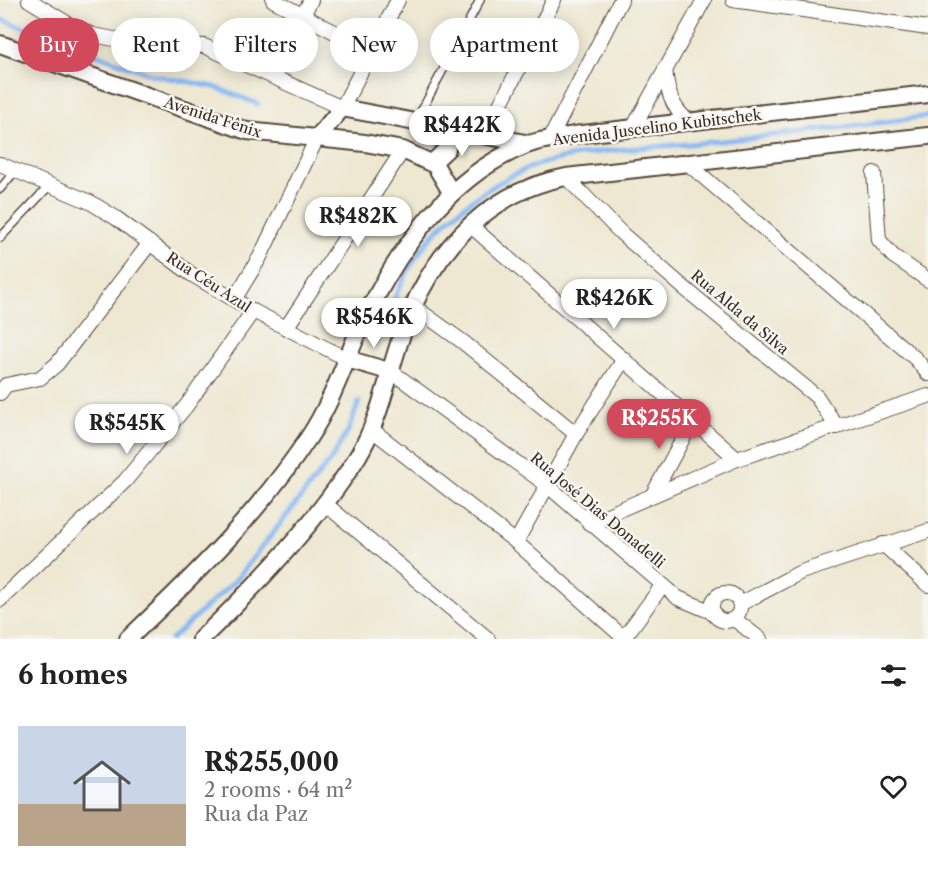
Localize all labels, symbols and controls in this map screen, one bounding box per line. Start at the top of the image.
chip: Buy [18,18,99,72]
chip: Rent [111,18,201,72]
chip: Filters [213,18,318,72]
chip: New [330,18,418,72]
chip: Apartment [430,18,579,72]
street label: Avenida Fênix [161,92,264,142]
street label: Avenida Juscelino Kubitschek [550,105,764,149]
pin: R$442K [413,106,511,157]
text: R$442K [423,113,501,137]
pin: R$482K [309,197,407,248]
text: R$482K [319,204,397,228]
street label: Rua Céu Azul [163,248,255,317]
street label: Rua Alda da Silva [687,265,793,359]
pin: R$426K [565,279,663,330]
text: R$426K [575,286,653,310]
pin: R$546K [325,298,423,349]
text: R$546K [335,305,413,329]
pin: R$255K [610,399,708,450]
pin: R$545K [78,404,176,455]
text: R$255K [621,406,697,430]
text: R$545K [89,411,165,435]
street label: Rua José Dias Donadelli [527,448,670,572]
text: 6 homes [18,659,128,691]
icon: filters [877,659,910,692]
text: R$255,000 [204,746,339,778]
icon: home [66,750,138,822]
icon: heart [877,770,910,803]
text: 2 rooms · 64 m² [204,778,353,802]
text: Rua da Paz [204,802,308,826]

